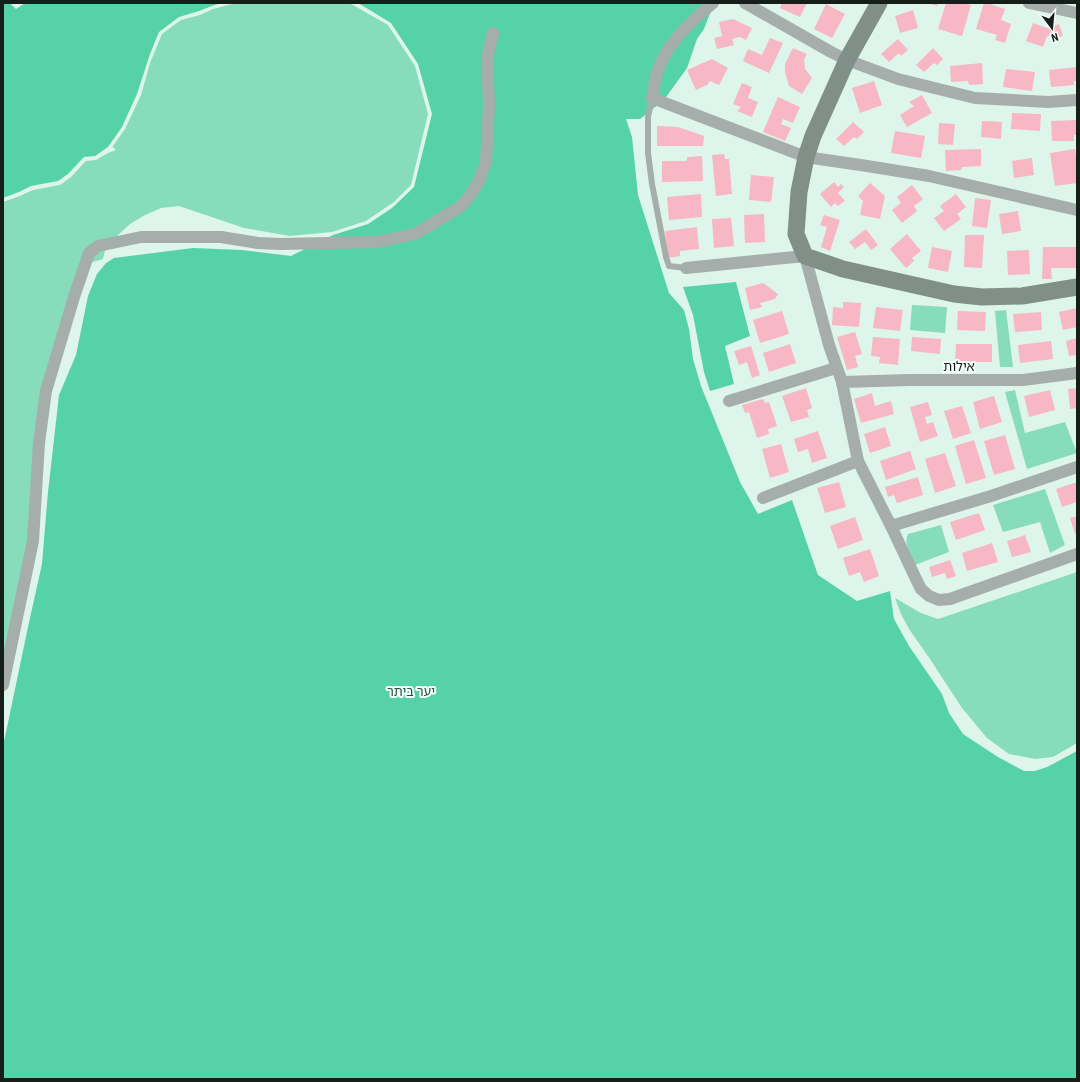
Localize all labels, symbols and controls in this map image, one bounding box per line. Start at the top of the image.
north arrow [1032,8,1072,48]
text: N [1049,30,1060,44]
street label: אילות [943,359,975,374]
park label: יער ביתר [387,684,435,699]

